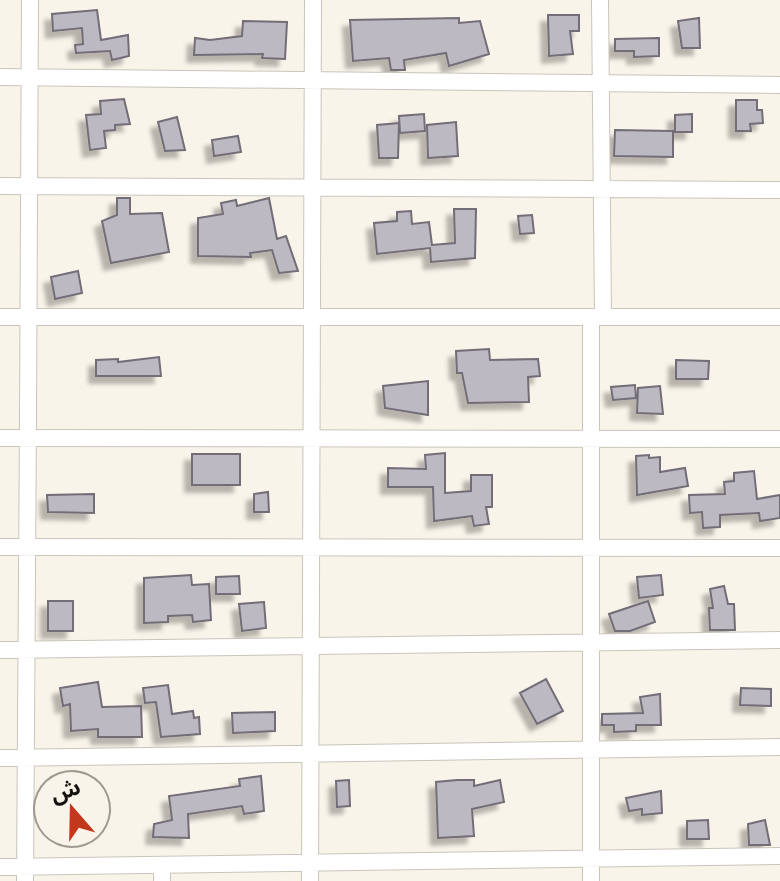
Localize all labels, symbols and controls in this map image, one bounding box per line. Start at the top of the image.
north arrow [32,769,112,849]
text: ش [46,771,84,809]

